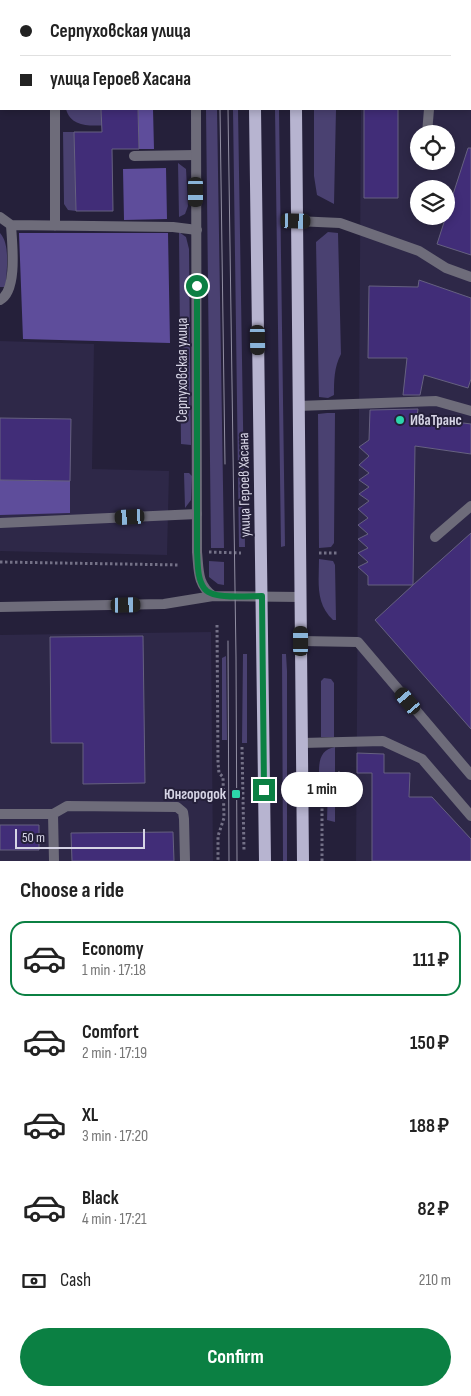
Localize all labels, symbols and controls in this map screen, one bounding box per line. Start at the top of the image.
text: Серпуховская улица [50,20,191,43]
text: улица Героев Хасана [50,68,191,91]
map controls [410,125,455,225]
button: locate [410,125,455,170]
car [188,177,203,207]
button: layers [410,180,455,225]
car [280,213,311,229]
route start [186,275,208,297]
street label: Серпуховская улица [173,318,192,422]
car [250,325,265,355]
place label: ИваТранс [410,411,462,430]
marker: ИваТранс [394,414,406,426]
street label: улица Героев Хасана [234,432,255,538]
car [114,509,145,525]
car [110,597,141,613]
car [293,626,308,656]
car [392,685,423,717]
callout: 1 min [282,772,364,808]
route end [253,779,275,801]
text: 1 min [307,780,337,799]
place label: Юнгородок [164,785,227,804]
marker: Юнгородок [230,788,242,800]
scale bar [15,826,145,849]
text: 50 m [22,829,45,846]
text: Choose a ride [20,877,124,904]
icon: car [22,936,67,981]
text: Economy [82,938,144,961]
text: 111 ₽ [413,949,449,972]
text: 1 min · 17:18 [82,961,146,980]
icon: car [22,1019,67,1064]
text: Comfort [82,1021,139,1044]
text: 150 ₽ [410,1032,449,1055]
text: 2 min · 17:19 [82,1044,147,1063]
icon: car [22,1102,67,1147]
text: XL [82,1104,98,1127]
text: 188 ₽ [410,1115,449,1138]
text: 3 min · 17:20 [82,1127,148,1146]
icon: car [22,1185,67,1230]
text: Black [82,1187,119,1210]
text: 82 ₽ [418,1198,449,1221]
text: 4 min · 17:21 [82,1210,147,1229]
icon: cash [20,1267,48,1295]
text: Cash [60,1269,91,1292]
text: 210 m [419,1271,451,1290]
button: Confirm [20,1328,451,1386]

